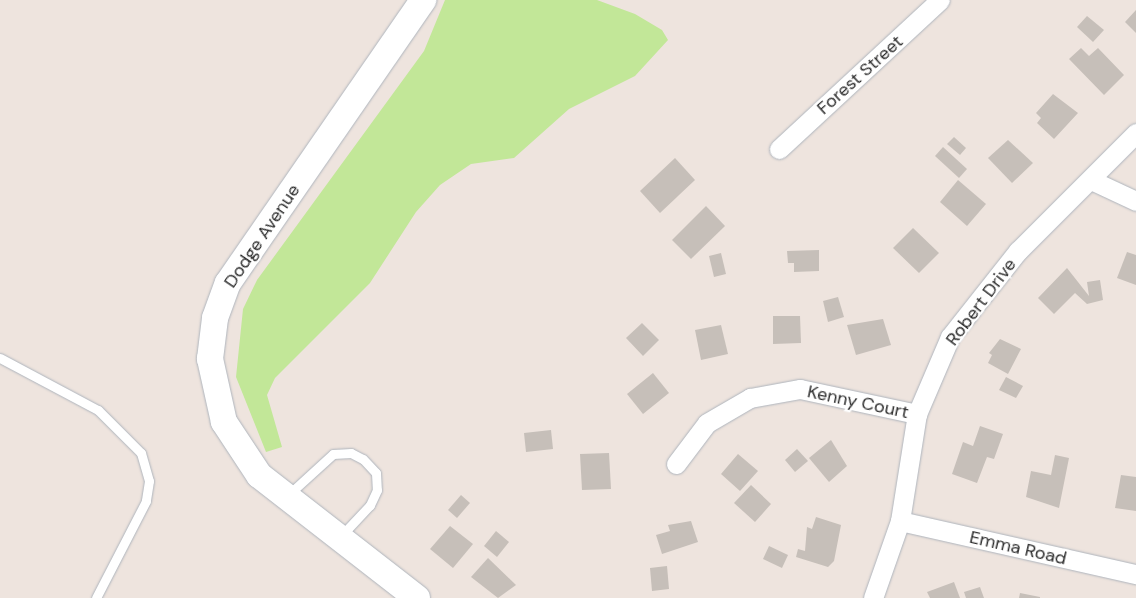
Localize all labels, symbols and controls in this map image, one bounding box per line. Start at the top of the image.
street label: Forest Street [813,31,907,119]
street label: Dodge Avenue [219,180,305,292]
street label: Robert Drive [941,254,1021,350]
street label: Kenny Court [805,381,911,423]
street label: Emma Road [967,526,1069,570]

